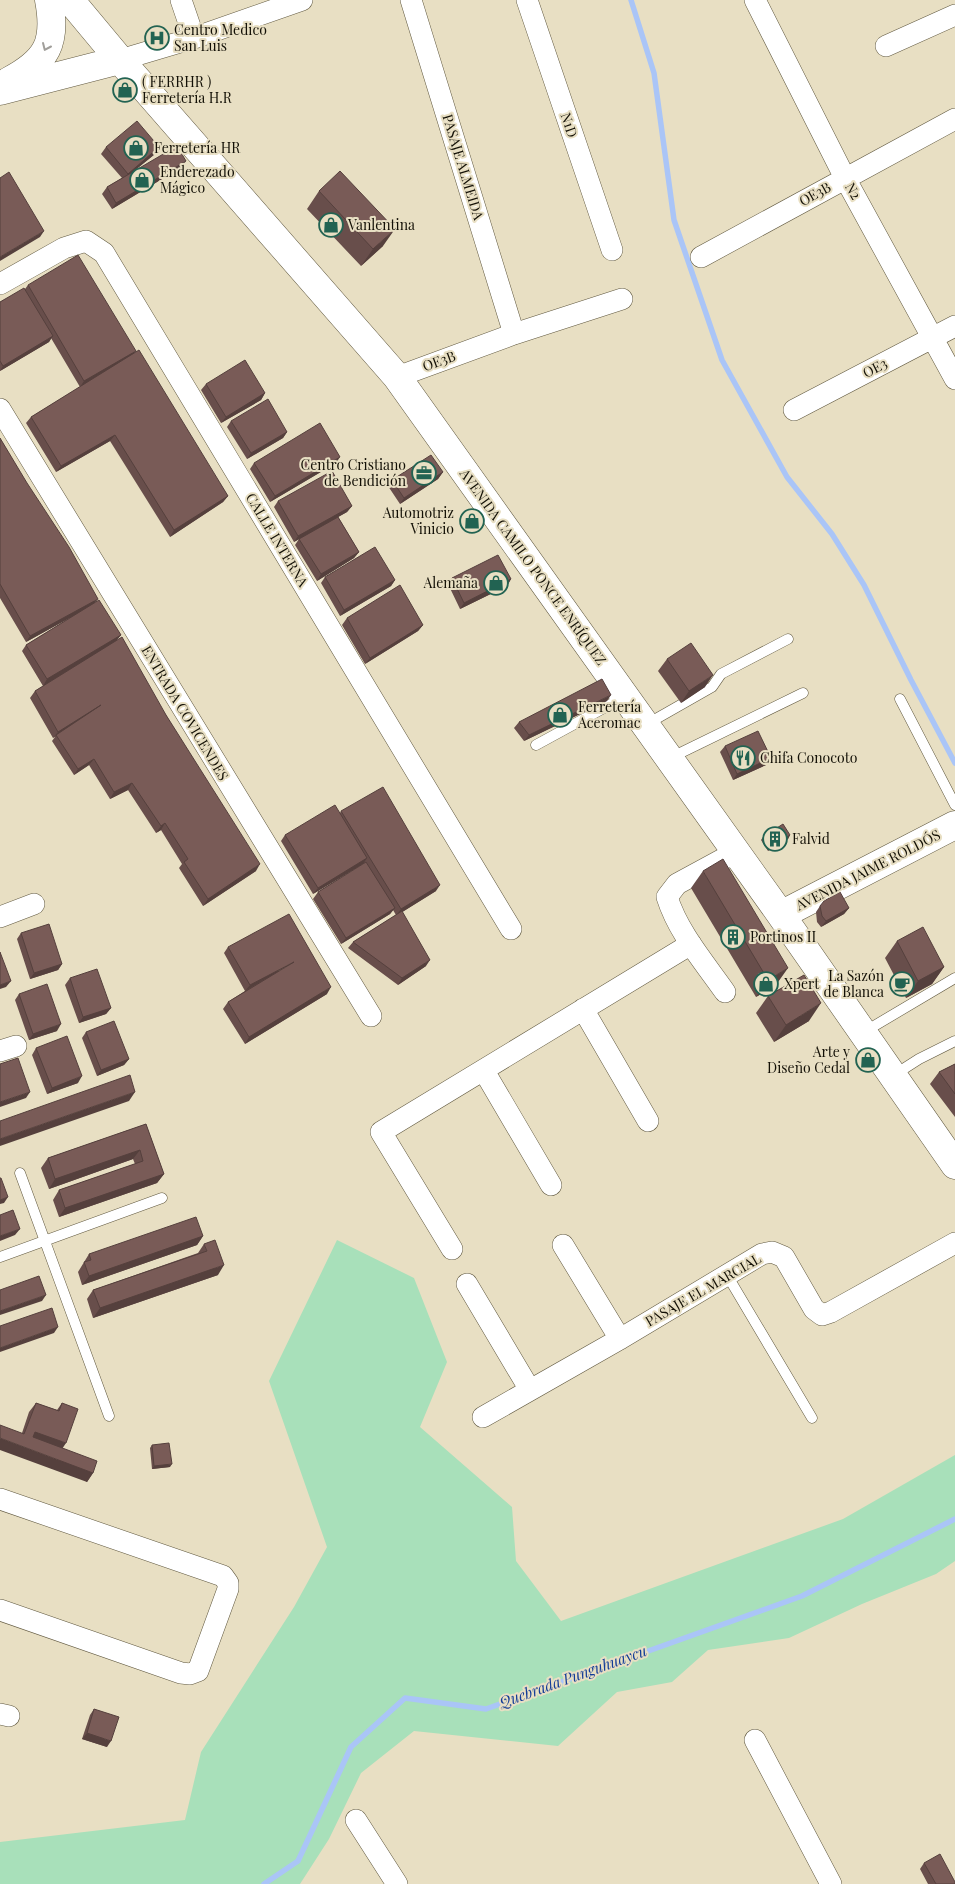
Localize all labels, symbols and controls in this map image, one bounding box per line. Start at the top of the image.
place label: Centro Medico San Luis [174,20,267,55]
hospital icon: Centro Medico San Luis [144,25,170,51]
one-way arrow [42,42,53,51]
place label: ( FERRHR ) Ferretería H.R [142,72,233,107]
shop icon: ( FERRHR ) Ferretería H.R [112,77,138,103]
street label: N1D [556,110,583,140]
street label: PASAJE ALMEIDA [438,112,489,222]
shop icon: Ferretería HR [123,135,149,161]
place label: Ferretería HR [154,138,241,157]
place label: Enderezado Mágico [160,162,235,197]
shop icon: Enderezado Mágico [129,167,155,193]
street label: OE3B [795,177,834,210]
street label: N2 [841,179,866,203]
shop icon: Vanlentina [318,212,344,238]
place label: Vanlentina [347,215,415,234]
street label: OE3B [420,346,458,375]
street label: OE3 [859,353,890,382]
place label: Centro Cristiano de Bendición [301,455,407,490]
office icon: Centro Cristiano de Bendición [411,460,437,486]
street label: AVENIDA CAMILO PONCE ENRÍQUEZ [455,464,611,669]
street label: CALLE INTERNA [242,489,313,590]
place label: Automotriz Vinicio [382,503,454,538]
shop icon: Automotriz Vinicio [459,508,485,534]
shop icon: Alemaña [483,570,509,596]
place label: Alemaña [422,573,478,592]
street label: ENTRADA COVICENDES [138,642,233,784]
place label: Ferretería Aceromac [577,697,641,732]
shop icon: Ferretería Aceromac [547,702,573,728]
restaurant icon: Chifa Conocoto [730,745,756,771]
place label: Chifa Conocoto [760,748,858,767]
street label: AVENIDA JAIME ROLDÓS [791,825,943,915]
building icon: Falvid [762,826,788,852]
place label: Falvid [792,829,830,848]
building icon: Portinos II [720,924,746,950]
place label: Portinos II [750,927,817,946]
place label: La Sazón de Blanca [824,966,885,1001]
shop icon: Xpert [753,971,779,997]
cafe icon: La Sazón de Blanca [889,971,915,997]
place label: Xpert [784,974,820,993]
place label: Arte y Diseño Cedal [767,1042,850,1077]
shop icon: Arte y Diseño Cedal [855,1047,881,1073]
street label: PASAJE EL MARCIAL [641,1249,764,1330]
water label: Quebrada Punguhuaycu [495,1640,649,1712]

